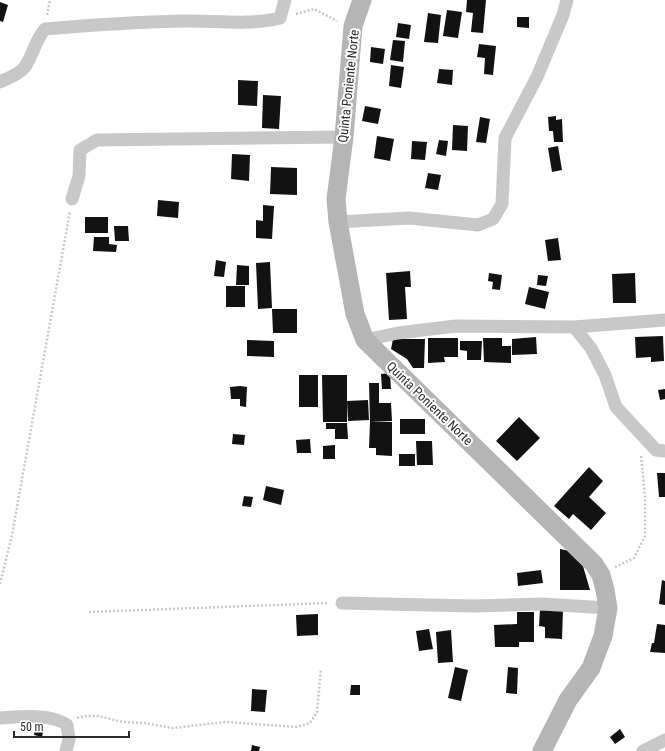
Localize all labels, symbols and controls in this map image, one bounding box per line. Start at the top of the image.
street label: Quinta Poniente Norte [335,29,362,143]
street label: Quinta Poniente Norte [384,359,476,448]
scale bar [14,713,129,739]
text: 50 m [20,720,44,734]

